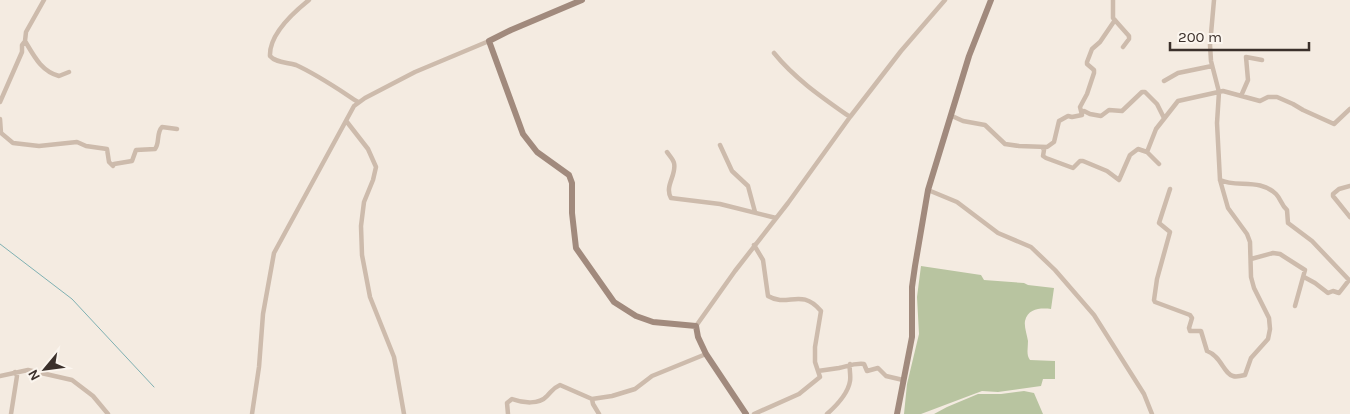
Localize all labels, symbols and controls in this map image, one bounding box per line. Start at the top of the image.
scale bar [1170,20,1309,52]
text: 200 m [1178,28,1222,46]
north arrow [20,344,70,394]
text: N [24,367,44,384]

